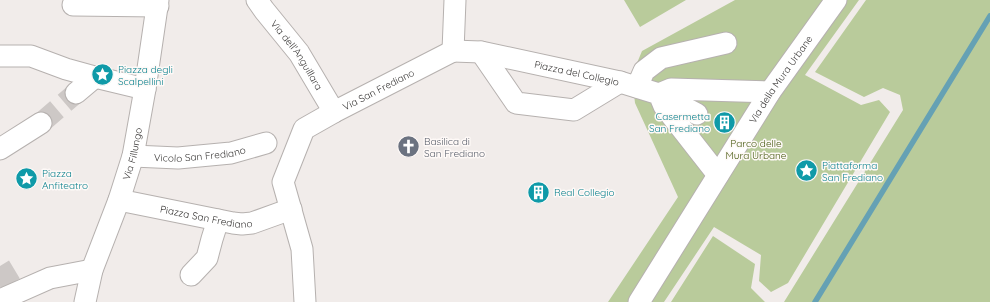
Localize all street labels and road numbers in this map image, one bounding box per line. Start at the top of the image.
street label: Via dell'Anguillara [268,17,325,92]
street label: Via della Mura Urbane [746,33,816,126]
street label: Piazza del Collegio [533,58,620,89]
street label: Via San Frediano [341,66,417,113]
street label: Via Fillungo [120,127,145,182]
street label: Vicolo San Frediano [154,143,247,165]
street label: Piazza San Frediano [159,202,253,231]

